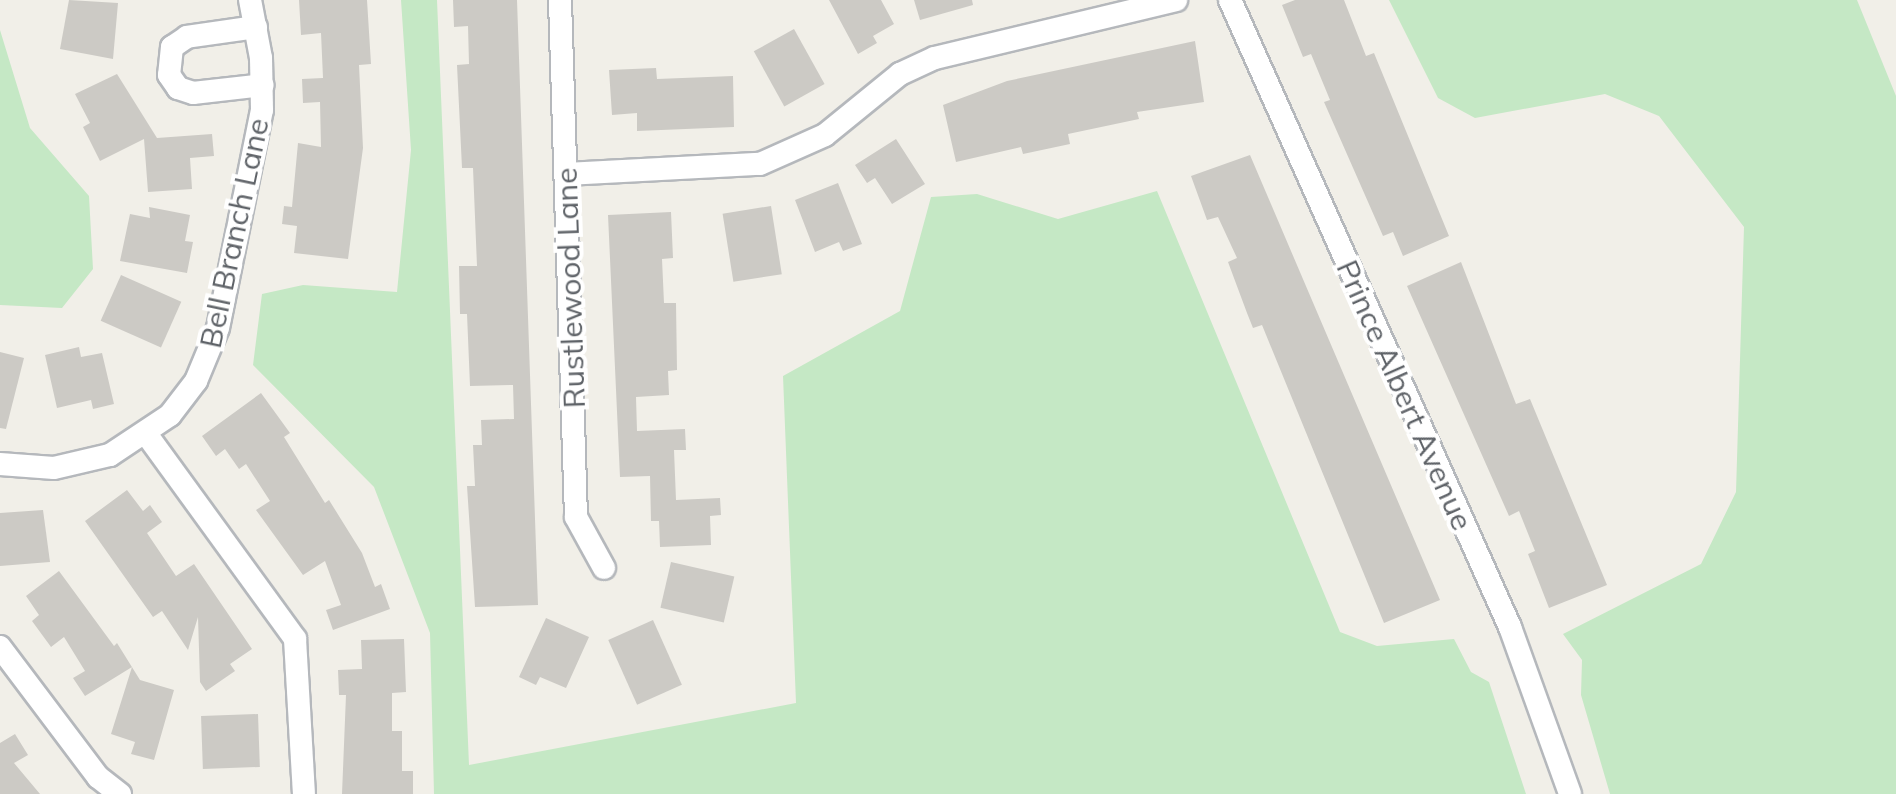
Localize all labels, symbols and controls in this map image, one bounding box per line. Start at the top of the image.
street label: Bell Branch Lane [192,115,276,351]
street label: Rustlewood Lane [548,167,592,409]
street label: Prince Albert Avenue [1329,255,1481,535]

